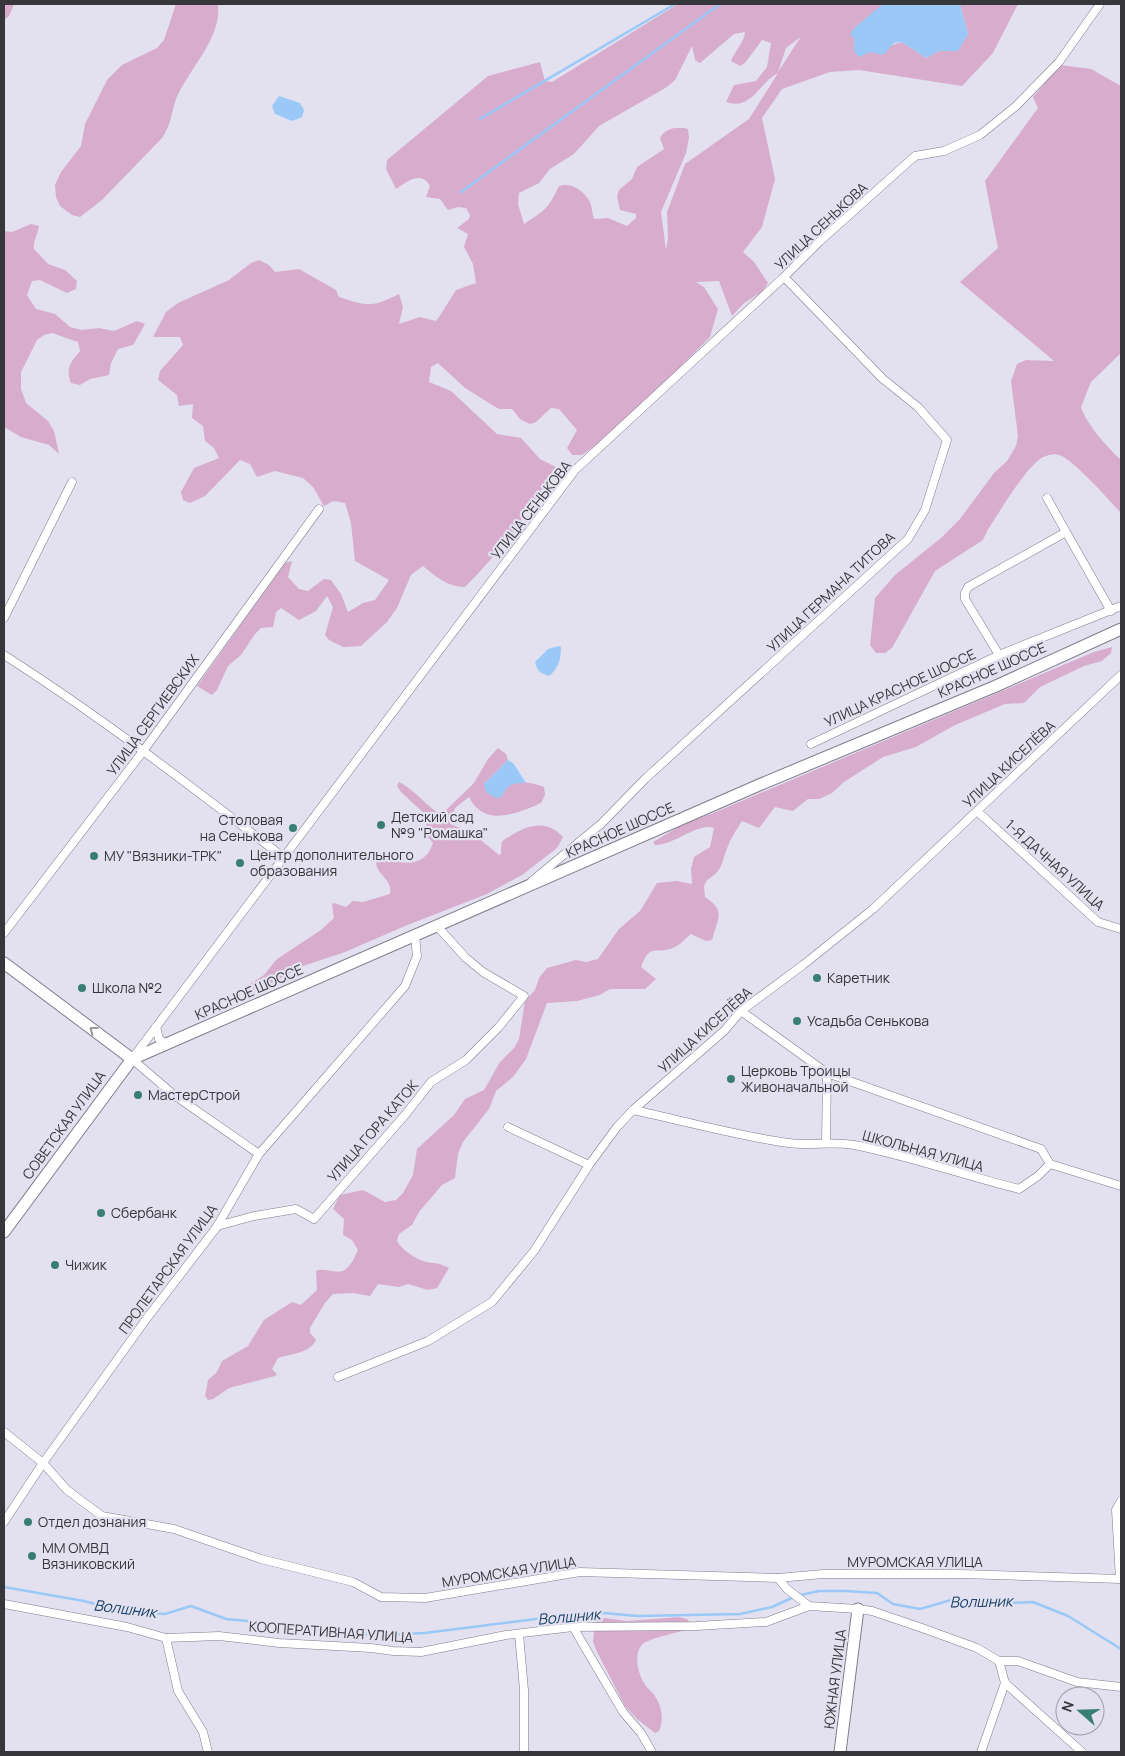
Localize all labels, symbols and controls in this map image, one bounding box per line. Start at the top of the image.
street label: УЛИЦА СЕНЬКОВА [770,178,871,274]
street label: УЛИЦА СЕНЬКОВА [486,456,575,563]
street label: УЛИЦА ГЕРМАНА ТИТОВА [763,527,899,656]
street label: КРАСНОЕ ШОССЕ [935,637,1049,702]
street label: УЛИЦА КРАСНОЕ ШОССЕ [821,644,979,731]
street label: УЛИЦА СЕРГИЕВСКИХ [102,650,203,779]
street label: УЛИЦА КИСЕЛЁВА [958,716,1059,811]
street label: КРАСНОЕ ШОССЕ [563,797,677,862]
place label: Детский сад №9 "Ромашка" [391,807,488,842]
place label: Столовая на Сенькова [200,810,283,845]
street label: 1-Я ДАЧНАЯ УЛИЦА [1002,815,1109,914]
marker: Детский сад №9 "Ромашка" [375,819,387,831]
marker: Столовая на Сенькова [287,822,299,834]
place label: Центр дополнительного образования [250,845,414,880]
place label: МУ "Вязники-ТРК" [104,846,222,865]
marker: МУ "Вязники-ТРК" [88,850,100,862]
marker: Центр дополнительного образования [234,857,246,869]
street label: КРАСНОЕ ШОССЕ [192,959,306,1024]
place label: Каретник [827,968,891,987]
marker: Каретник [811,972,823,984]
place label: Школа №2 [92,978,162,997]
marker: Школа №2 [76,982,88,994]
street label: УЛИЦА КИСЕЛЁВА [654,982,756,1077]
place label: Усадьба Сенькова [807,1011,929,1030]
marker: Усадьба Сенькова [791,1015,803,1027]
one-way arrow [89,1027,99,1036]
place label: Церковь Троицы Живоначальной [741,1061,851,1096]
street label: СОВЕТСКАЯ УЛИЦА [18,1066,110,1183]
marker: Церковь Троицы Живоначальной [725,1073,737,1085]
street label: УЛИЦА ГОРА КАТОК [323,1075,423,1186]
place label: МастерСтрой [148,1085,240,1104]
marker: МастерСтрой [132,1089,144,1101]
street label: ШКОЛЬНАЯ УЛИЦА [860,1125,986,1176]
street label: ПРОЛЕТАРСКАЯ УЛИЦА [114,1200,221,1337]
place label: Сбербанк [111,1203,178,1222]
marker: Сбербанк [95,1207,107,1219]
place label: Чижик [65,1255,108,1274]
marker: Чижик [49,1259,61,1271]
place label: Отдел дознания [38,1512,146,1531]
marker: Отдел дознания [22,1516,34,1528]
place label: ММ ОМВД Вязниковский [42,1538,135,1573]
marker: ММ ОМВД Вязниковский [26,1550,38,1562]
street label: МУРОМСКАЯ УЛИЦА [440,1551,578,1592]
street label: МУРОМСКАЯ УЛИЦА [847,1552,983,1571]
water label: Волшник [949,1590,1015,1613]
water label: Волшник [93,1594,160,1623]
water label: Волшник [537,1603,604,1630]
street label: КООПЕРАТИВНАЯ УЛИЦА [248,1616,414,1647]
street label: ЮЖНАЯ УЛИЦА [819,1628,850,1730]
north arrow [1055,1686,1105,1736]
text: N [1057,1698,1078,1714]

